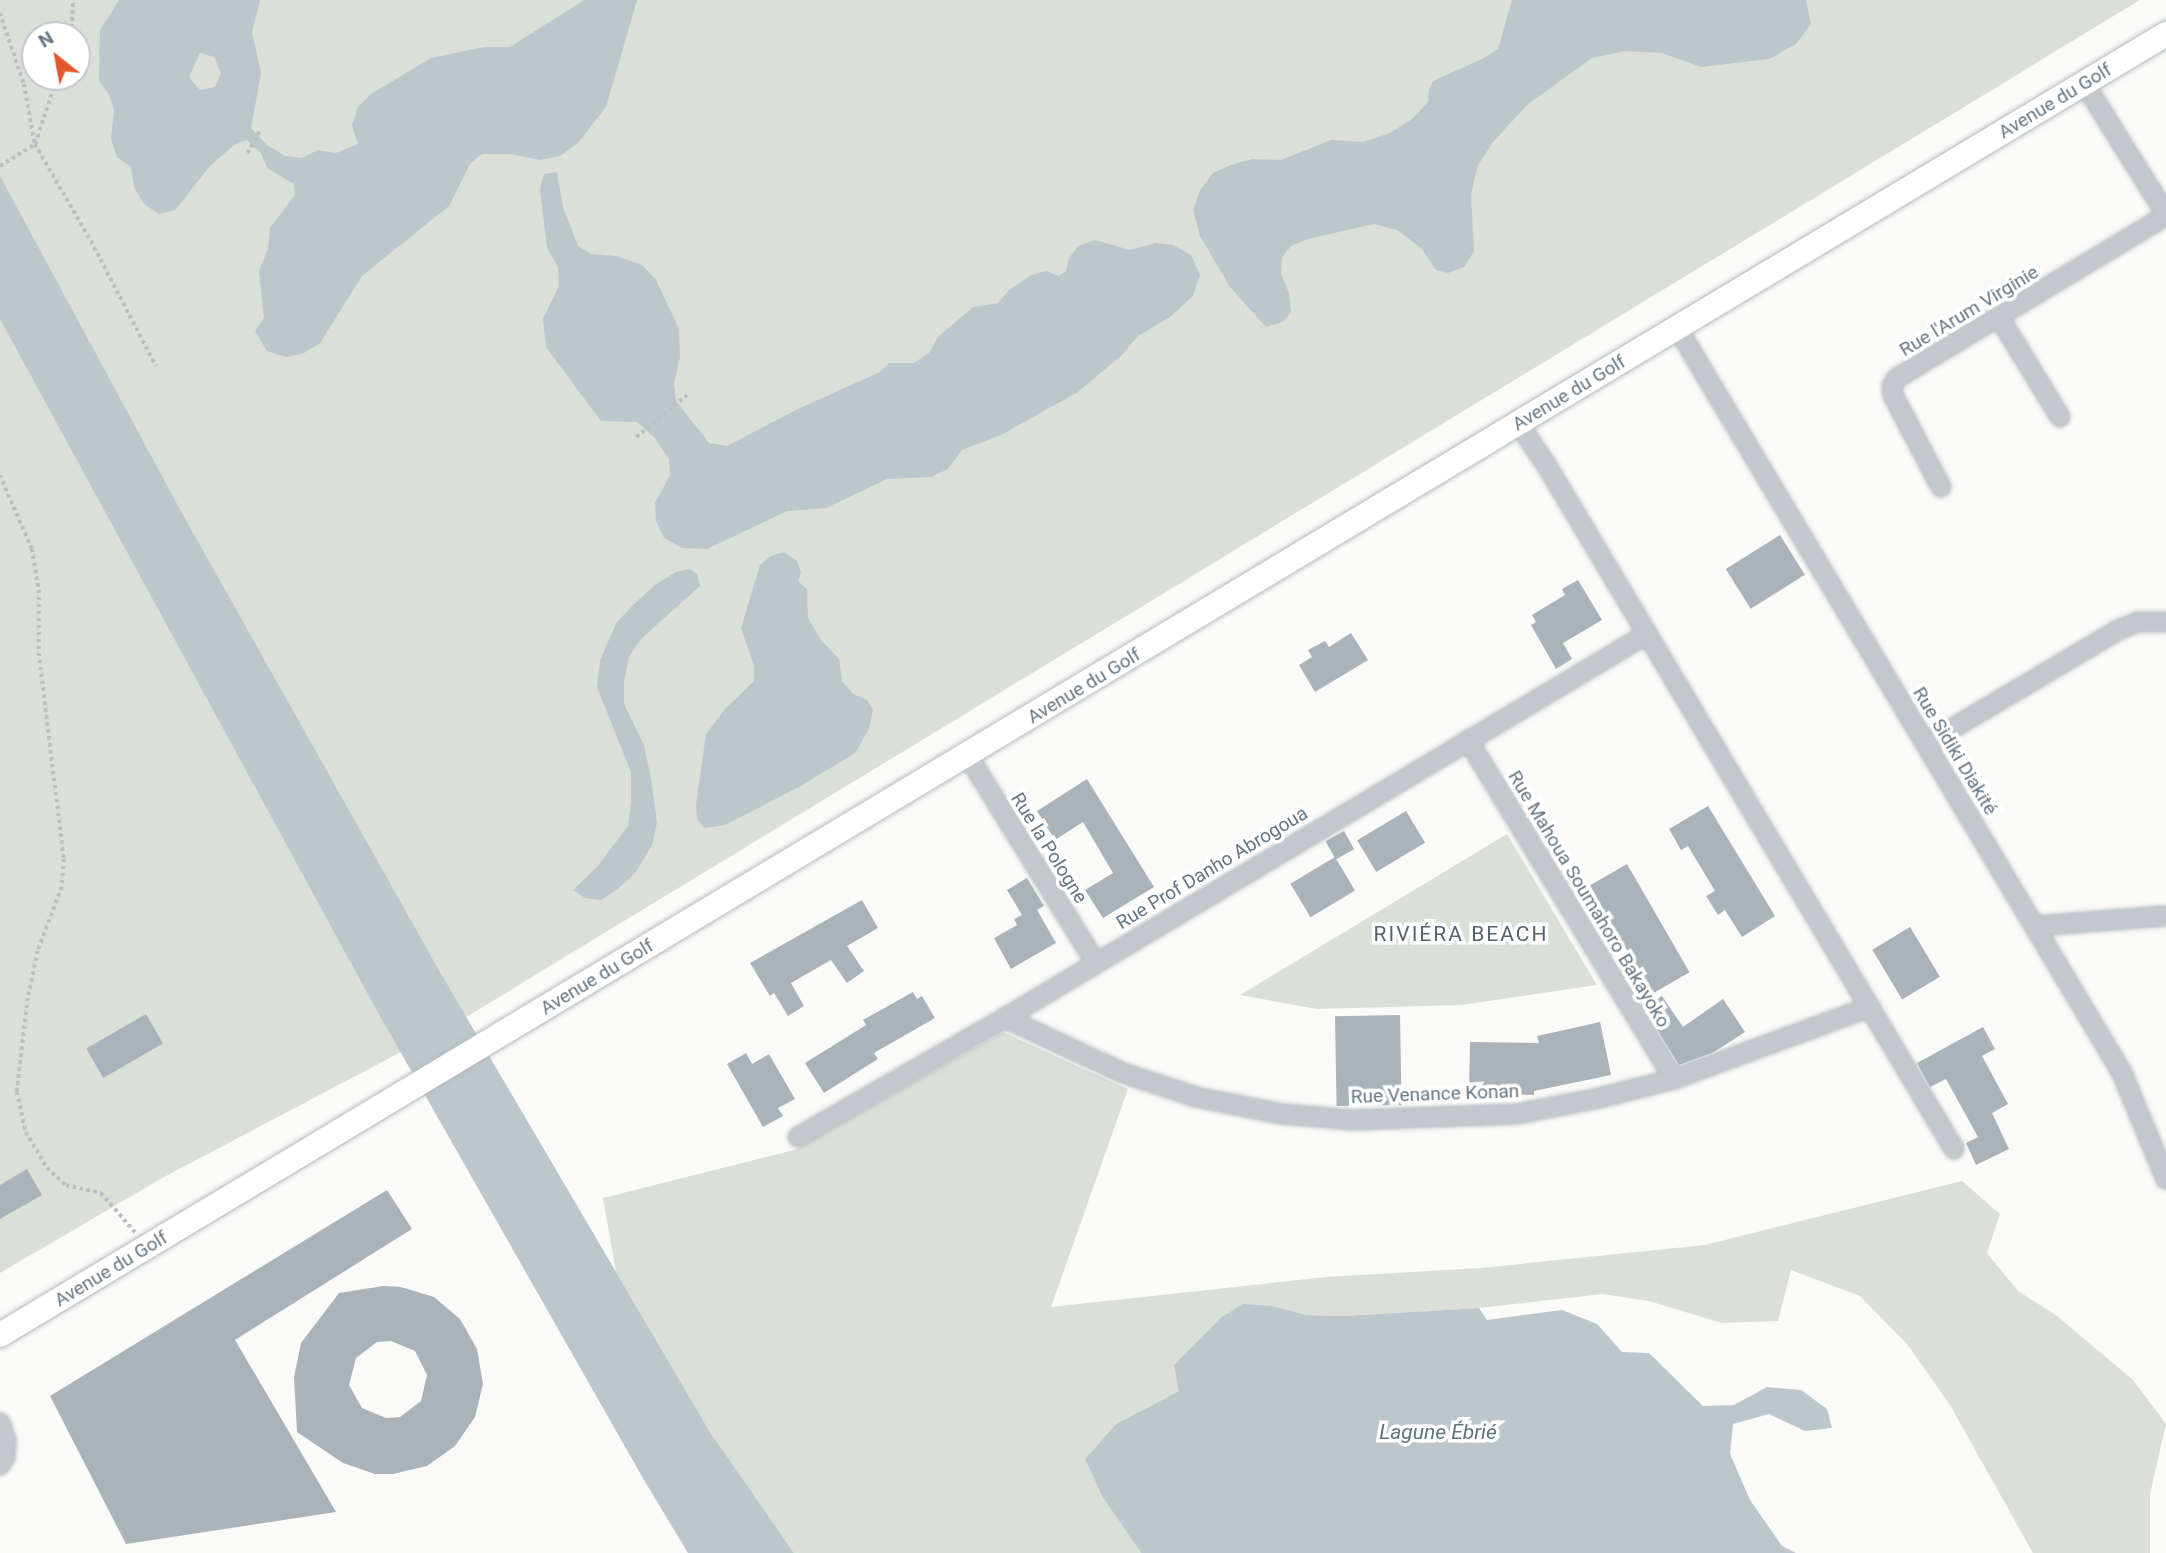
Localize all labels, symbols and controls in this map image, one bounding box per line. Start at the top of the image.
north arrow [21,21,91,91]
text: N [34,26,58,53]
street label: Avenue du Golf [1994,58,2116,144]
street label: Rue l'Arum Virginie [1895,261,2043,361]
street label: Avenue du Golf [1508,350,1630,436]
street label: Avenue du Golf [1023,643,1145,729]
street label: Rue Sidiki Diakité [1908,683,2002,819]
street label: Rue Mahoua Soumahoro Bakayoko [1503,766,1675,1032]
street label: Rue la Pologne [1006,789,1092,907]
street label: Rue Prof Danho Abrogoua [1112,802,1312,934]
district label: RIVIÉRA BEACH [1375,921,1547,947]
street label: Avenue du Golf [536,934,658,1020]
street label: Rue Venance Konan [1350,1080,1520,1108]
street label: Avenue du Golf [50,1226,172,1312]
water label: Lagune Ébrié [1379,1419,1497,1445]

